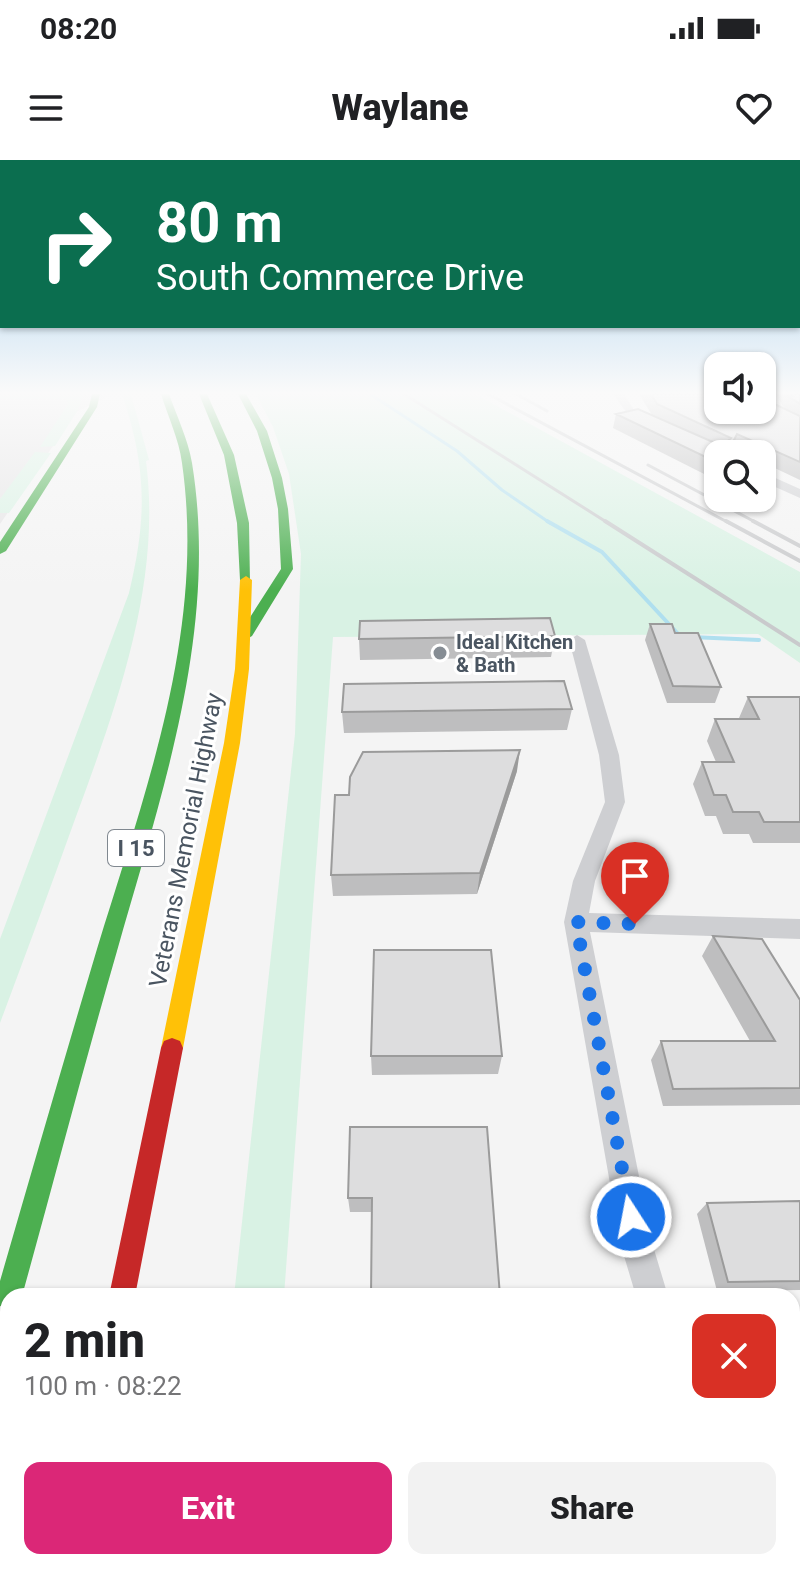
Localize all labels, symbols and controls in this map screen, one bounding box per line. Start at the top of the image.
text: 08:20 [40,11,117,46]
icon: menu [24,86,68,130]
icon: heart [732,86,776,130]
text: Waylane [332,87,468,129]
text: 80 m [156,190,283,256]
icon: right [24,192,128,296]
text: South Commerce Drive [156,257,524,299]
map controls [704,352,776,512]
button: sound [704,352,776,424]
button: search [704,440,776,512]
place label: Ideal Kitchen & Bath [456,630,573,677]
marker: Ideal Kitchen & Bath [431,644,449,662]
street label: Veterans Memorial Highway [144,690,228,990]
road number: I 15 [108,830,164,866]
pin [601,842,669,924]
icon: arrive [613,854,657,898]
position arrow [589,1175,673,1259]
text: 2 min [24,1312,145,1369]
button: close [692,1314,776,1398]
text: 100 m · 08:22 [24,1371,182,1401]
button: Exit [24,1462,392,1554]
button: Share [408,1462,776,1554]

